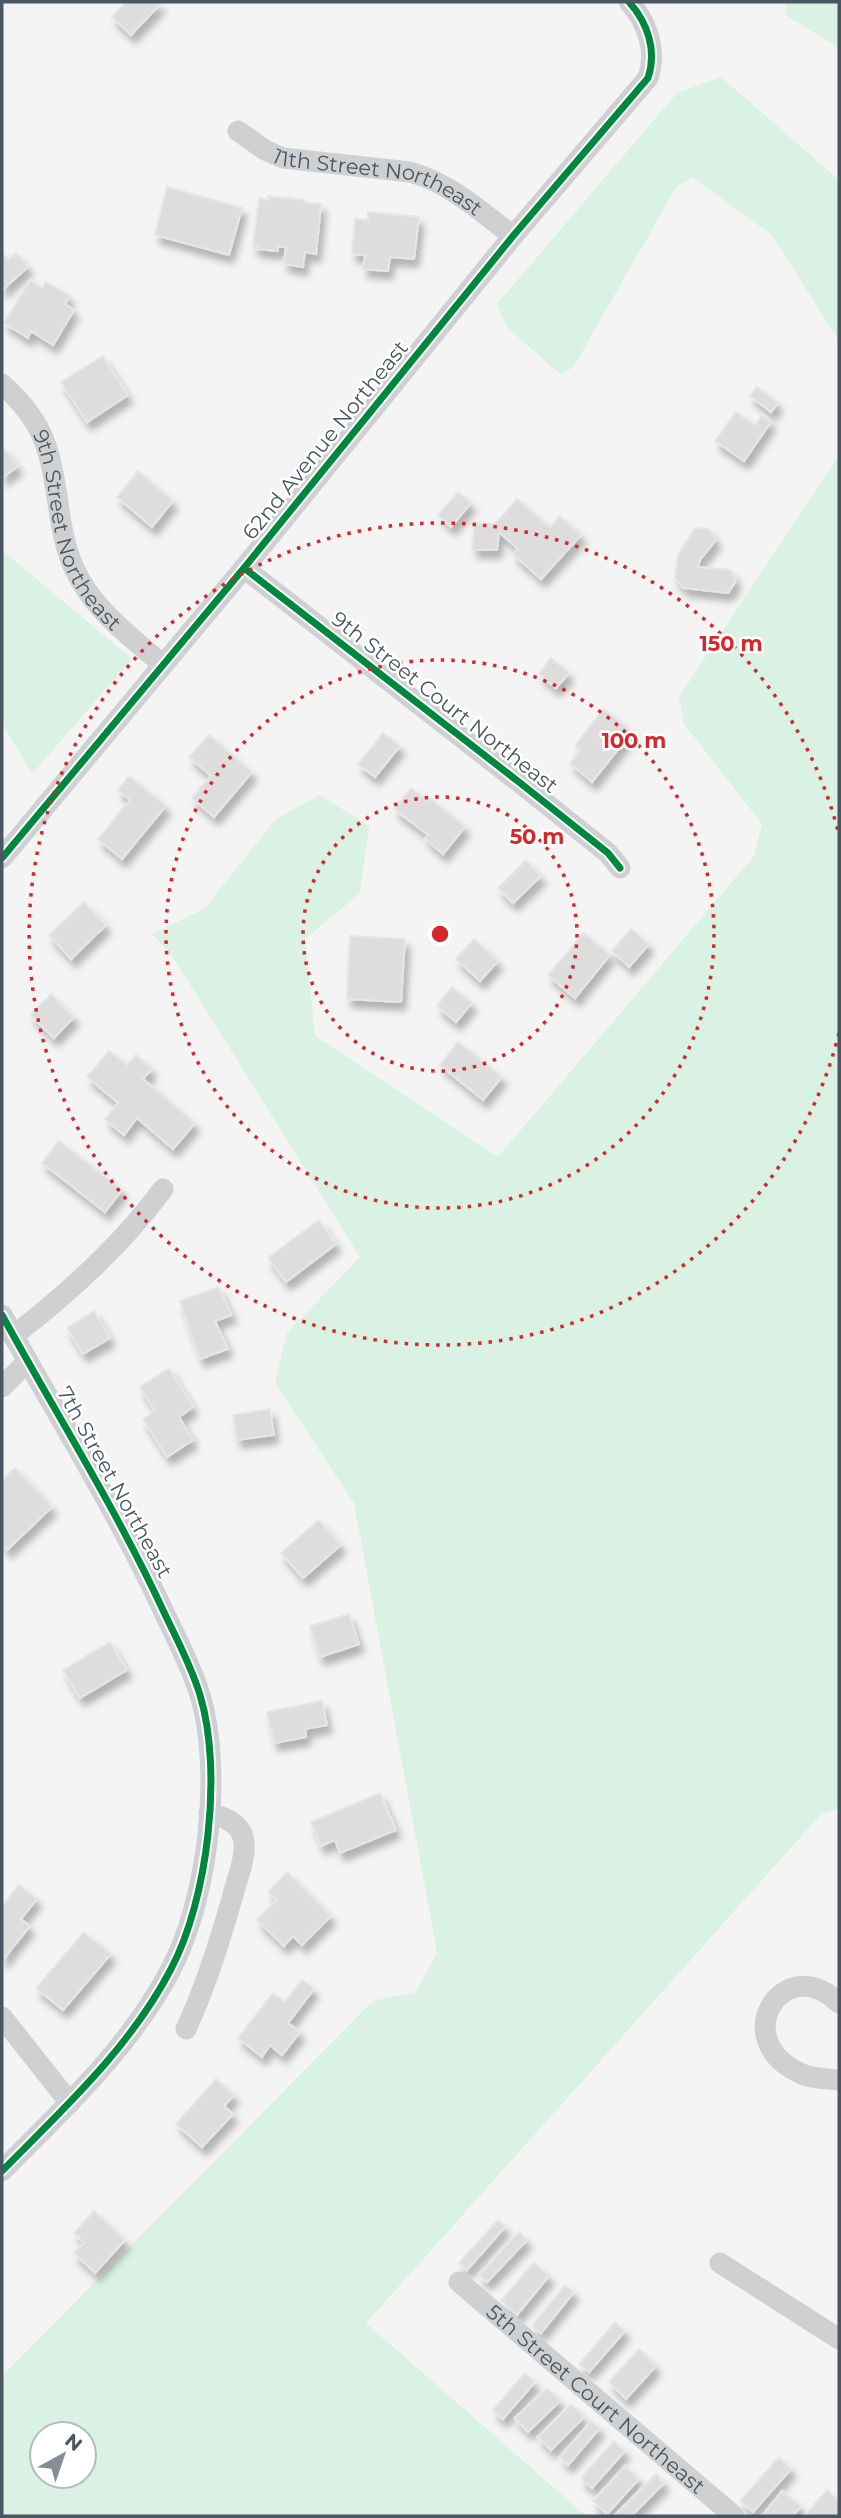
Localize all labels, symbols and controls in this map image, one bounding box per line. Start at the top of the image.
street label: 11th Street Northeast [269,143,488,220]
street label: 62nd Avenue Northeast [237,336,413,544]
street label: 9th Street Northeast [28,426,127,635]
street label: 9th Street Court Northeast [327,606,563,798]
text: 150 m [700,631,762,656]
text: 100 m [602,728,666,753]
text: 50 m [510,824,564,849]
centre of rings [428,922,452,946]
street label: 7th Street Northeast [52,1382,178,1582]
street label: 5th Street Court Northeast [482,2299,710,2499]
north arrow [28,2420,98,2490]
text: N [60,2429,87,2456]

